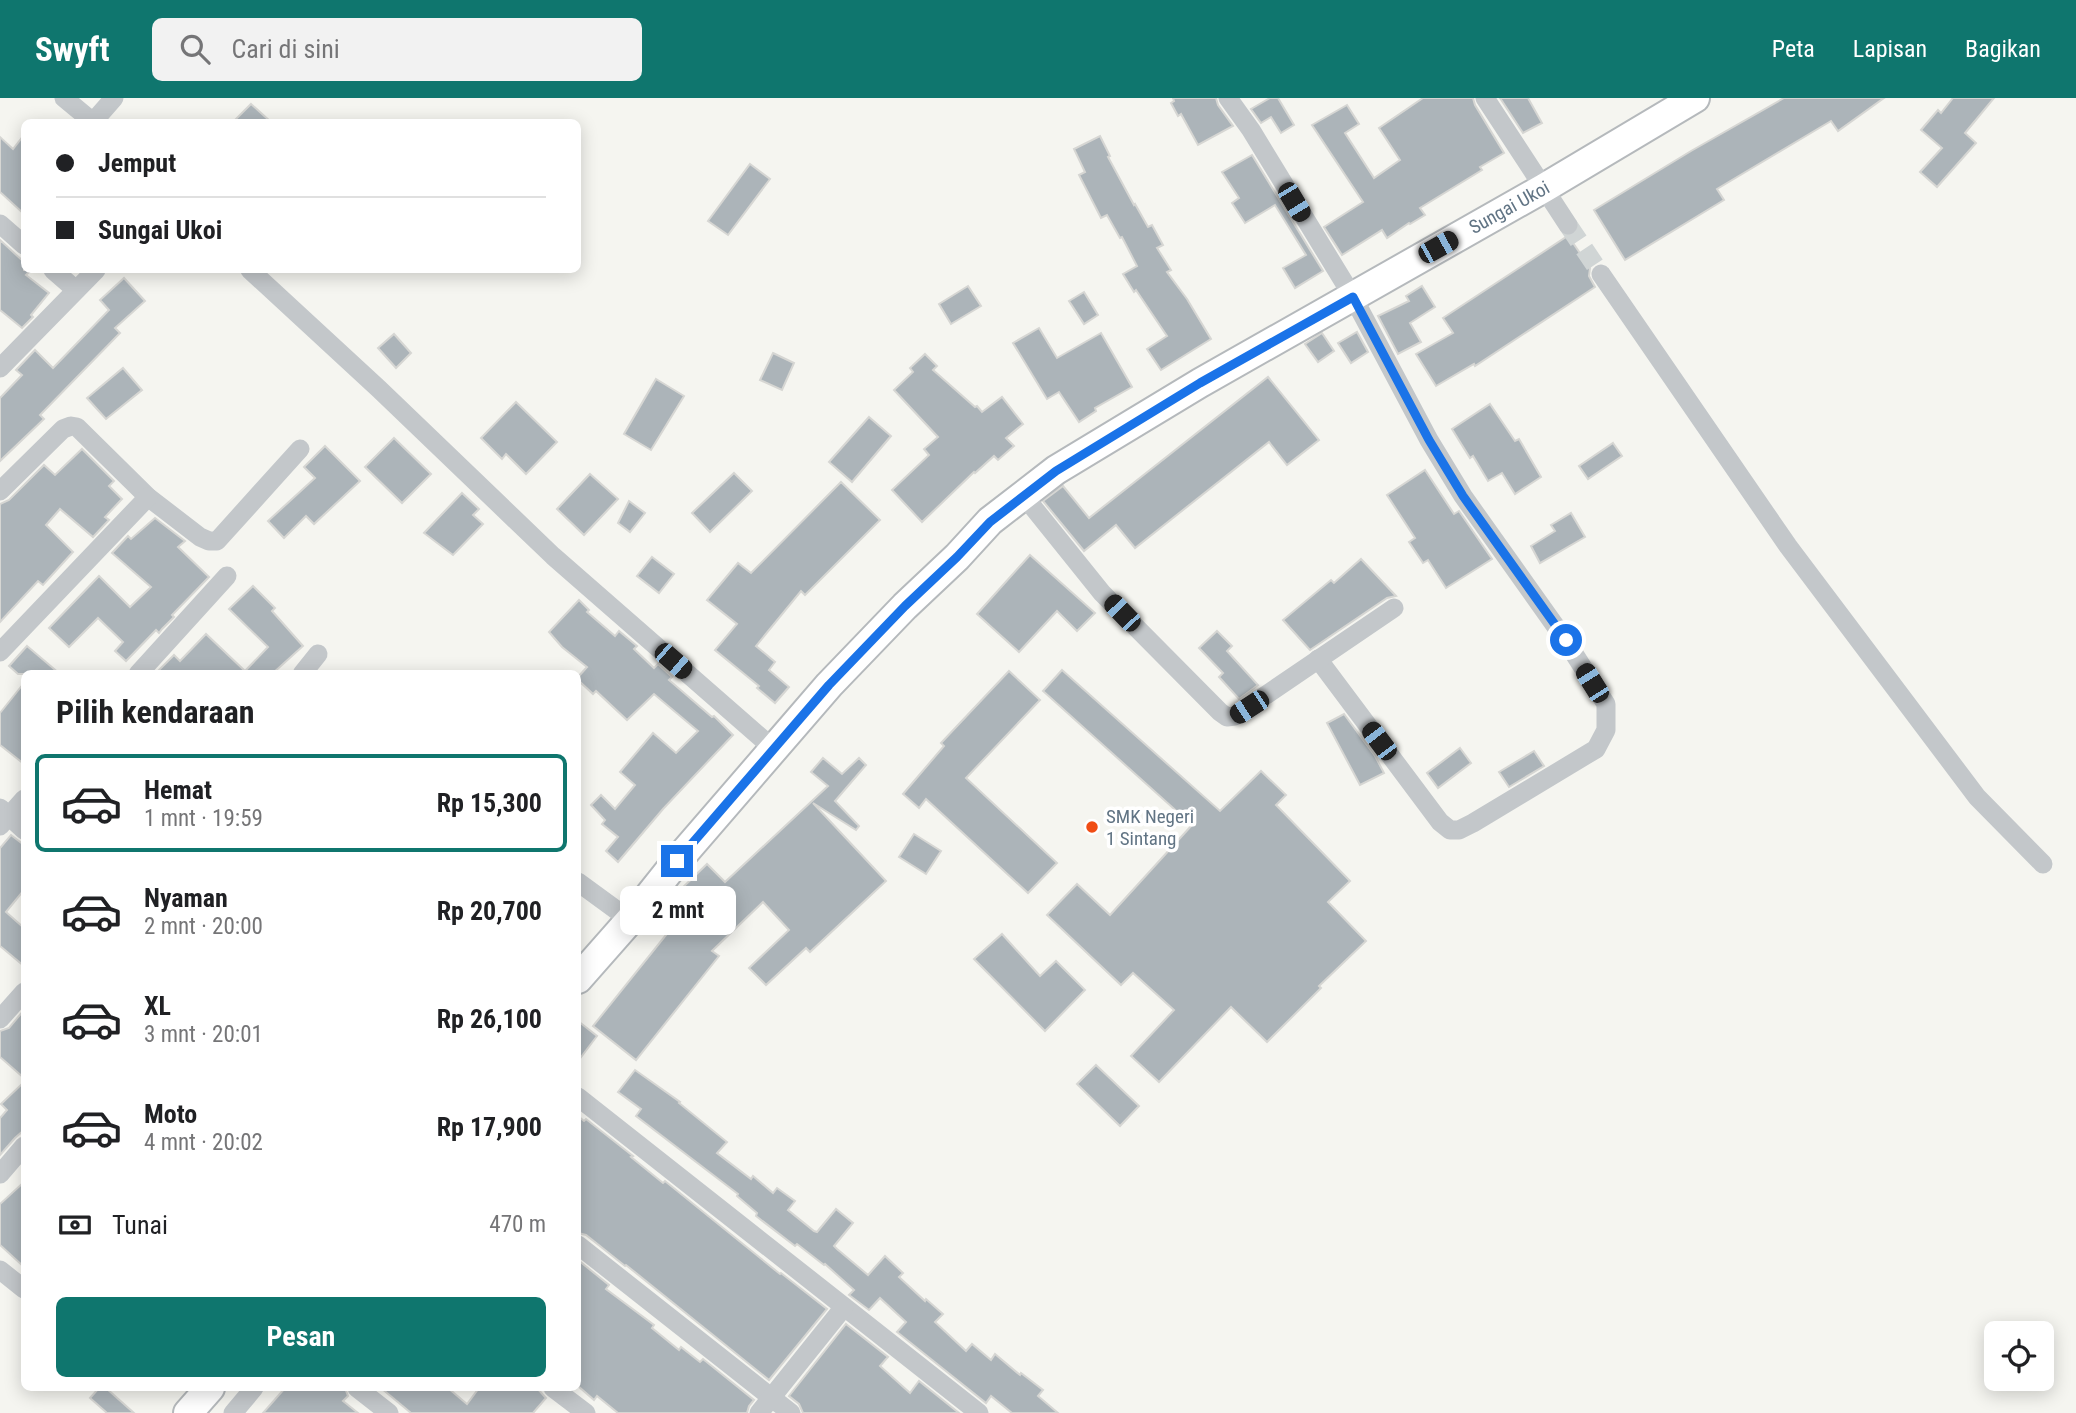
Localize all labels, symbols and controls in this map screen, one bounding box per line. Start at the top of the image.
search box [152,18,642,81]
text: Swyft [35,30,110,69]
icon: search [176,30,214,68]
text: Cari di sini [232,34,340,64]
text: Peta [1772,35,1815,63]
text: Lapisan [1853,35,1927,63]
text: Bagikan [1965,35,2041,63]
text: Jemput [98,148,176,178]
street label: Sungai Ukoi [1465,176,1554,239]
car [1275,179,1314,225]
text: Sungai Ukoi [98,215,222,245]
car [1415,228,1462,266]
car [1100,591,1145,635]
route start [1550,624,1582,656]
car [651,639,696,683]
car [1572,660,1613,706]
car [1226,687,1273,727]
text: Pilih kendaraan [56,693,255,731]
car [1358,718,1401,764]
icon: car [60,772,123,835]
text: Hemat [144,775,212,805]
text: Rp 15,300 [437,788,542,818]
text: 1 mnt · 19:59 [144,805,263,832]
place label: SMK Negeri 1 Sintang [1106,805,1194,850]
marker: SMK Negeri 1 Sintang [1084,819,1100,835]
route end [661,845,693,877]
icon: car [60,880,123,943]
text: Nyaman [144,883,228,913]
callout: 2 mnt [619,886,735,934]
text: Rp 20,700 [437,896,542,926]
text: 2 mnt [652,897,704,924]
text: 2 mnt · 20:00 [144,913,263,940]
icon: car [60,988,123,1051]
text: XL [144,991,171,1021]
text: Rp 26,100 [437,1004,542,1034]
text: 3 mnt · 20:01 [144,1021,263,1048]
icon: car [60,1096,123,1159]
text: Moto [144,1099,197,1129]
text: Rp 17,900 [437,1112,542,1142]
text: 4 mnt · 20:02 [144,1129,263,1156]
icon: cash [56,1206,94,1244]
text: Tunai [112,1210,168,1240]
text: 470 m [489,1211,546,1238]
button: Pesan [56,1297,546,1377]
map controls [1984,1321,2054,1391]
button: locate [1984,1321,2054,1391]

